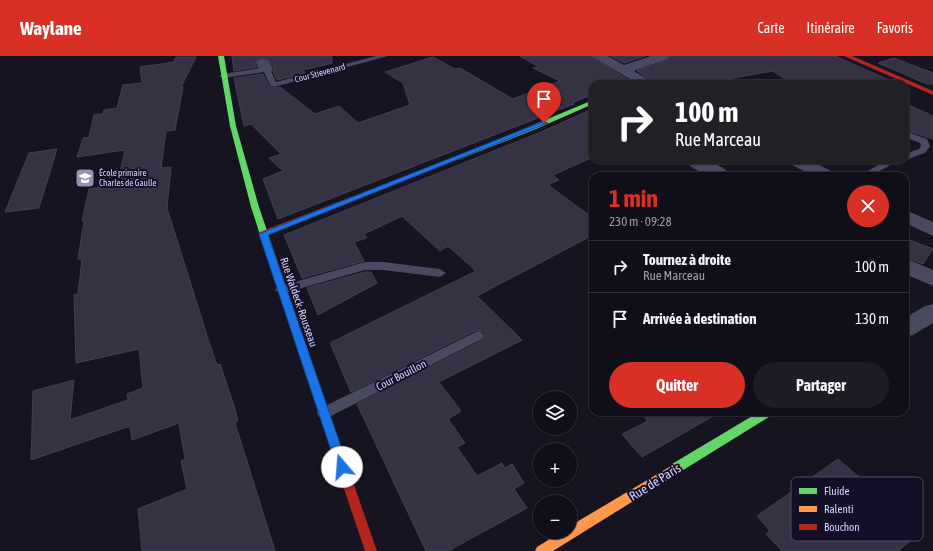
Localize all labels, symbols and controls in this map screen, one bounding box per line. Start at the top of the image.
text: Waylane [20,17,82,39]
text: Carte [758,20,785,36]
text: Itinéraire [807,20,855,36]
text: Favoris [877,20,913,36]
street label: Cour Stievenard [294,61,346,85]
pin [527,82,561,123]
icon: arrive [533,88,555,110]
icon: right [609,96,661,148]
text: 100 m [675,96,738,128]
text: Rue Marceau [675,129,761,150]
school or university icon: École primaire Charles de Gaulle [74,167,96,189]
place label: École primaire Charles de Gaulle [99,168,157,188]
text: 1 min [609,185,658,212]
button: close [847,185,889,227]
text: 230 m · 09:28 [609,214,672,229]
text: Tournez à droite [643,251,731,268]
street label: Rue Waldeck-Rousseau [278,256,320,348]
icon: right [609,256,631,278]
text: 100 m [855,258,889,275]
text: Rue Marceau [643,268,705,283]
icon: arrive [609,308,631,330]
text: Arrivée à destination [643,310,757,327]
text: 130 m [855,310,889,327]
street label: Cour Bouillon [374,357,428,393]
button: Quitter [609,362,745,408]
button: Partager [753,362,889,408]
map controls [533,391,577,539]
button: layers [533,391,577,435]
button: + [533,443,577,487]
position arrow [321,446,363,488]
street label: Rue de Paris [626,460,684,504]
legend [791,477,923,541]
text: Fluide [824,485,849,497]
button: − [533,495,577,539]
text: Ralenti [824,503,853,515]
text: Bouchon [824,521,860,533]

